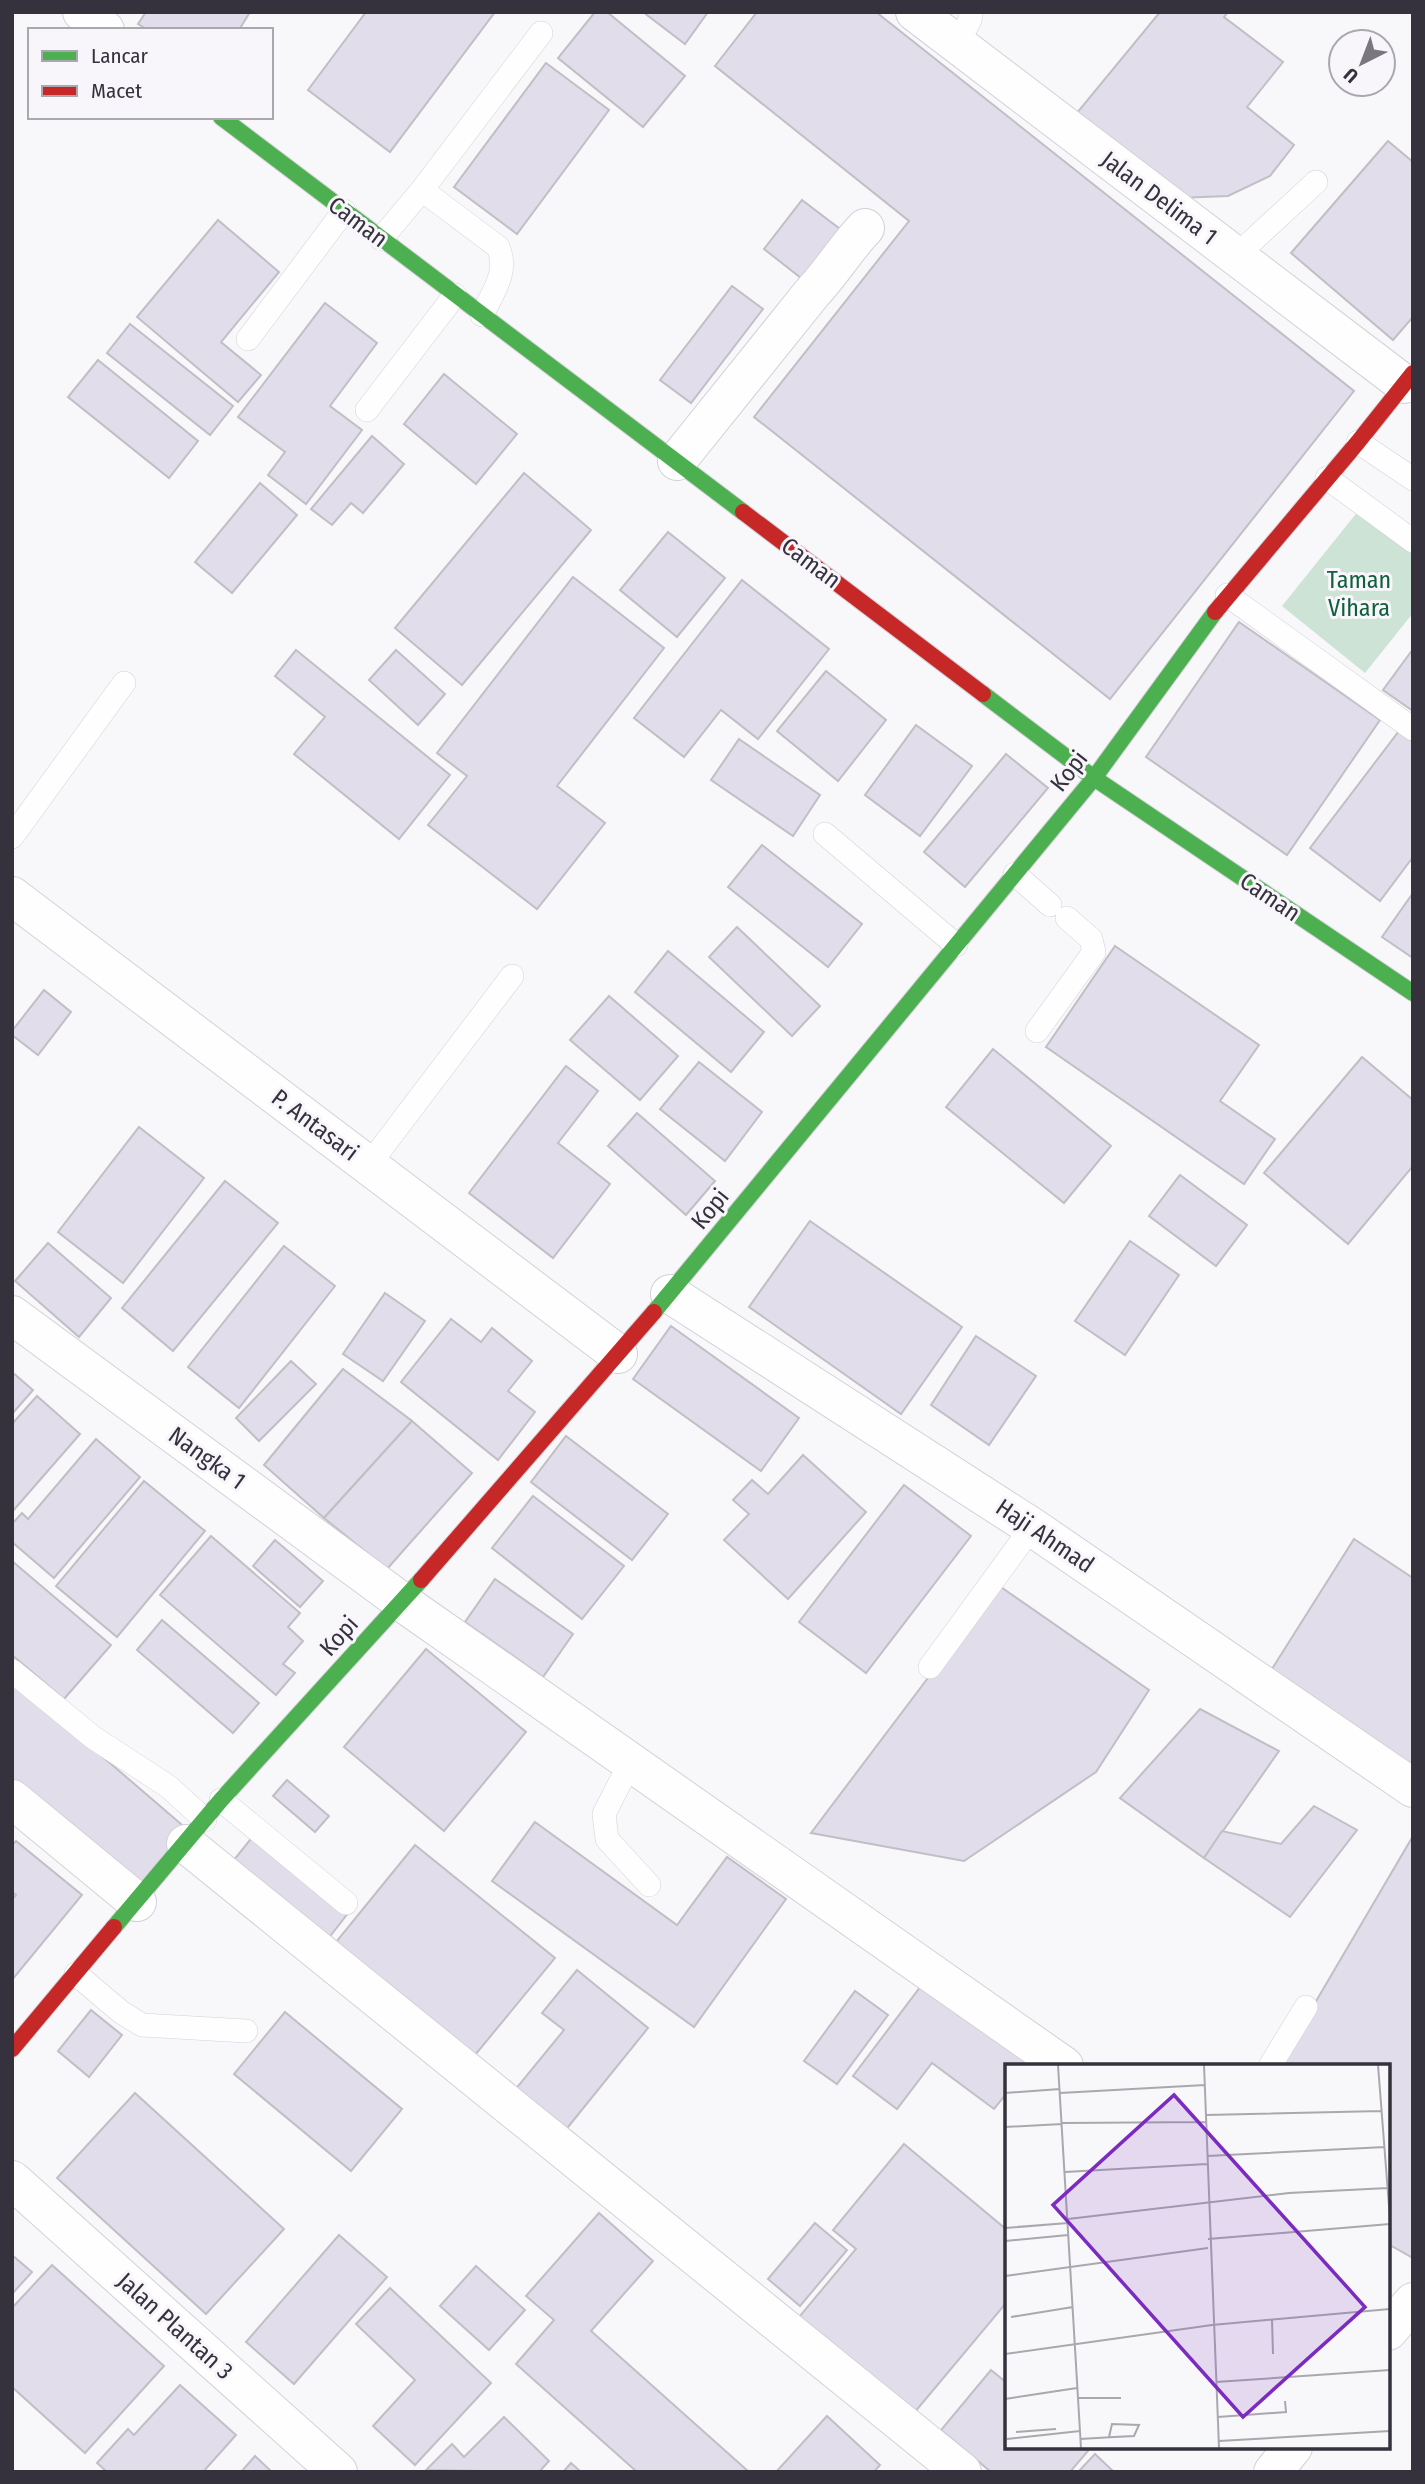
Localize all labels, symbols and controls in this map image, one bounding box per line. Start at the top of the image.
legend [28,28,273,119]
north arrow [1327,28,1397,98]
text: Lancar [91,43,149,69]
text: U [1339,63,1363,88]
text: Macet [91,78,142,104]
street label: Jalan Delima 1 [1096,145,1222,251]
street label: Caman [323,191,393,253]
street label: Caman [776,532,846,594]
park label: Taman Vihara [1327,566,1391,622]
street label: Kopi [1044,745,1094,797]
street label: Caman [1235,867,1305,927]
street label: P. Antasari [266,1083,364,1167]
street label: Kopi [685,1183,735,1235]
street label: Nangka 1 [163,1421,251,1495]
street label: Haji Ahmad [991,1493,1099,1579]
street label: Kopi [314,1610,364,1662]
inset map [1005,2064,1390,2449]
street label: Jalan Plantan 3 [111,2267,239,2385]

